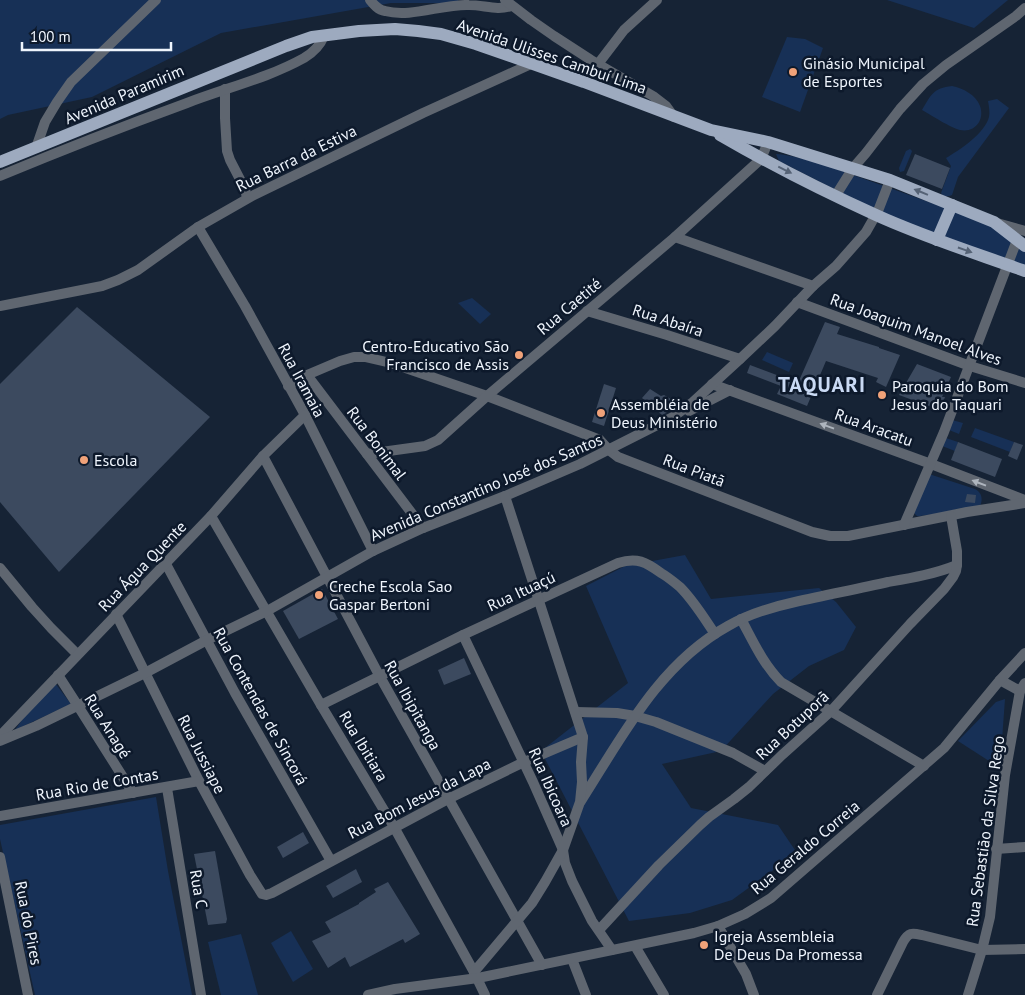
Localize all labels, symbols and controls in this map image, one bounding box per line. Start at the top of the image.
street label: Avenida Ulisses Cambuí Lima [454,14,650,98]
scale bar [22,20,171,52]
text: 100 m [30,27,71,46]
place label: Ginásio Municipal de Esportes [803,53,925,91]
street label: Avenida Paramirim [61,60,187,128]
marker: Ginásio Municipal de Esportes [787,66,799,78]
street label: Rua Barra da Estiva [232,120,360,196]
one-way arrow [778,166,792,174]
one-way arrow [913,188,928,195]
one-way arrow [958,246,973,254]
street label: Rua Caetité [533,273,605,339]
street label: Rua Joaquim Manoel Alves [828,289,1005,369]
street label: Rua Abaíra [630,299,706,341]
place label: Centro-Educativo São Francisco de Assis [362,336,509,374]
street label: Rua Iramaia [274,339,330,421]
marker: Centro-Educativo São Francisco de Assis [513,349,525,361]
district label: TAQUARI [778,371,866,398]
place label: Paroquia do Bom Jesus do Taquari [891,376,1008,414]
marker: Paroquia do Bom Jesus do Taquari [876,389,888,401]
place label: Assembléia de Deus Ministério [611,394,718,432]
street label: Rua Bonimal [343,402,411,484]
street label: Rua Aracatu [832,404,916,450]
marker: Assembléia de Deus Ministério [595,407,607,419]
one-way arrow [819,422,834,430]
street label: Avenida Constantino José dos Santos [367,429,606,545]
street label: Rua Piatã [660,449,728,491]
place label: Escola [94,450,137,470]
marker: Escola [78,454,90,466]
one-way arrow [972,479,987,486]
street label: Rua Água Quente [94,517,190,615]
street label: Rua Ituaçú [484,567,558,615]
place label: Creche Escola Sao Gaspar Bertoni [329,576,452,614]
marker: Creche Escola Sao Gaspar Bertoni [313,589,325,601]
street label: Rua Contendas de Sincorá [209,624,313,788]
street label: Rua Ibipitanga [380,657,446,753]
street label: Rua Botuporã [751,686,833,764]
street label: Rua Anagé [80,690,136,762]
street label: Rua Ibitiara [335,707,393,785]
street label: Rua Jussiape [174,711,230,797]
street label: Rua Sebastião da Silva Rego [962,734,1008,928]
street label: Rua Ibicoara [525,744,577,830]
street label: Rua Bom Jesus da Lapa [344,753,494,843]
street label: Rua Rio de Contas [34,763,160,805]
street label: Rua Geraldo Correia [746,796,864,898]
street label: Rua C [186,868,212,910]
street label: Rua do Pires [11,879,47,967]
place label: Igreja Assembleia De Deus Da Promessa [714,926,863,964]
marker: Igreja Assembleia De Deus Da Promessa [698,939,710,951]

